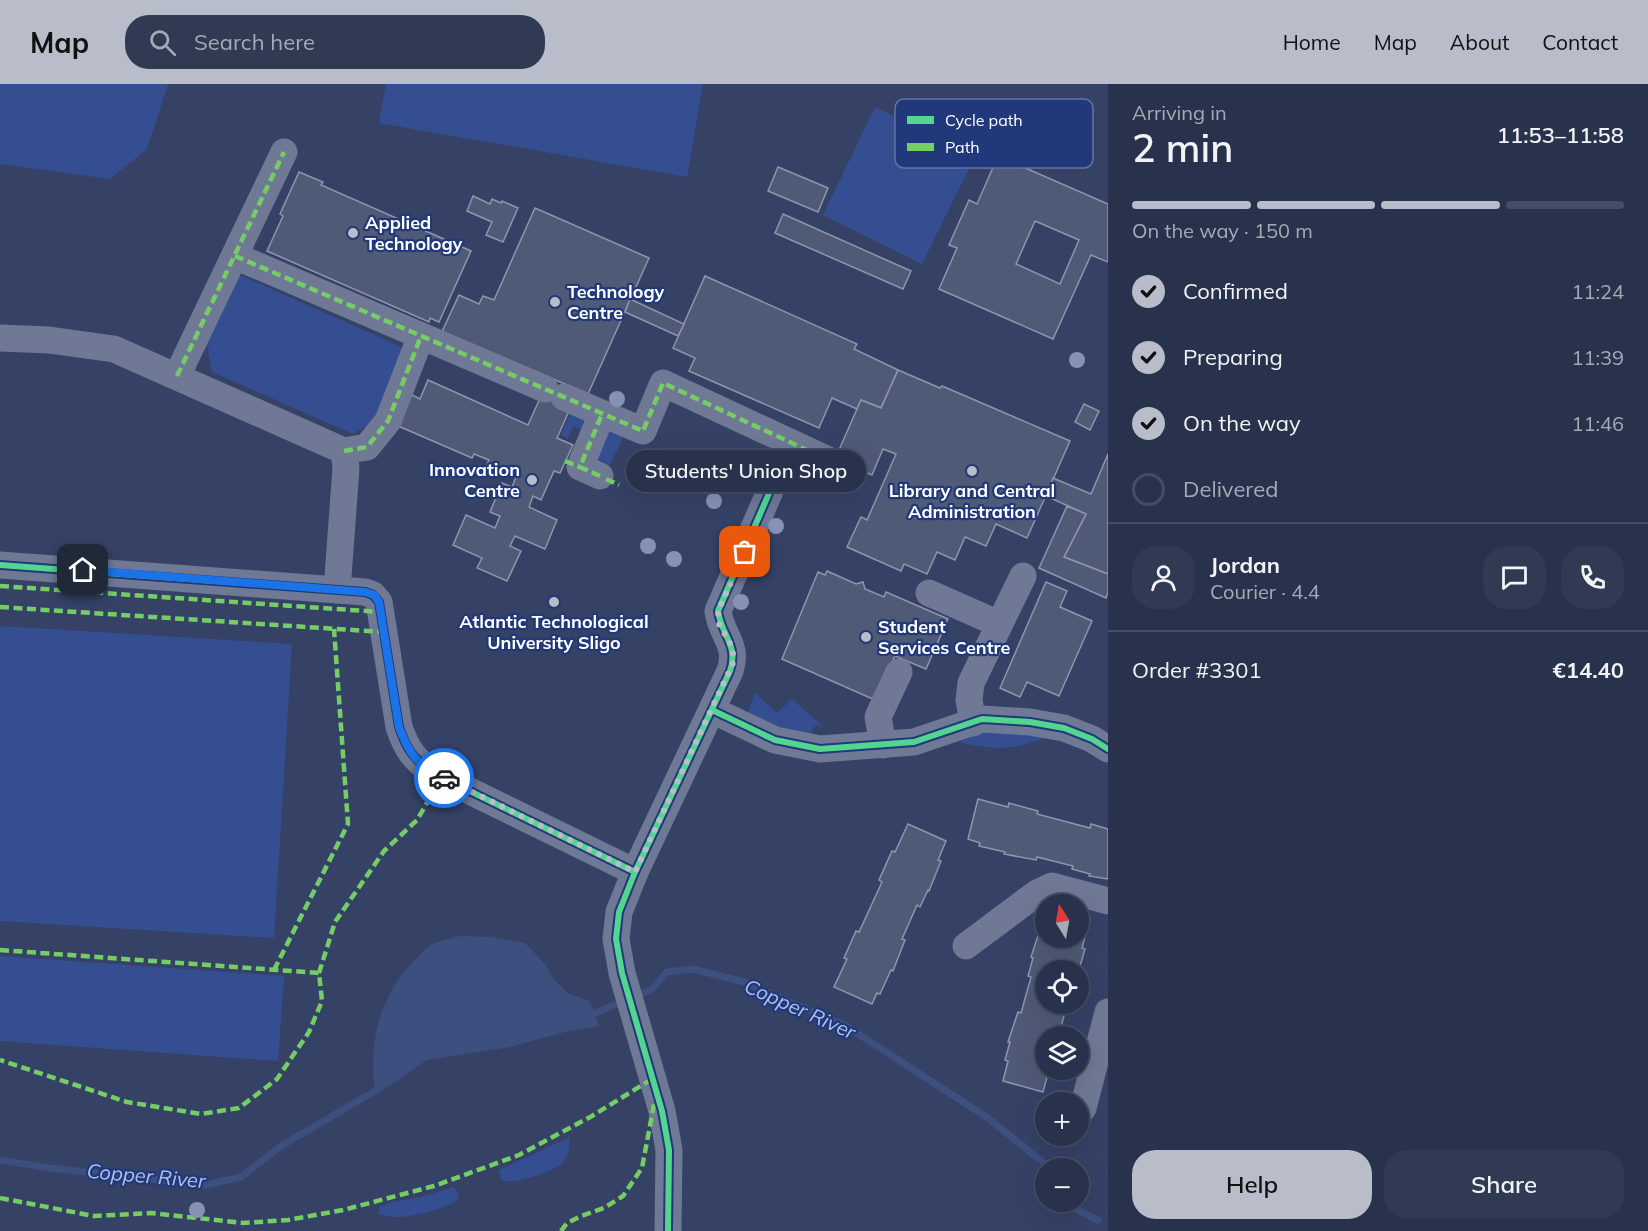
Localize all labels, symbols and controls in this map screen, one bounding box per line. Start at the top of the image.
search box [125,15,545,69]
text: Map [30,25,89,60]
icon: search [146,26,179,59]
text: Search here [194,28,315,56]
text: Home [1283,29,1341,55]
text: Map [1374,29,1417,55]
text: About [1450,29,1509,55]
text: Contact [1542,29,1618,55]
legend [895,99,1093,168]
text: Arriving in [1132,100,1227,125]
text: Cycle path [945,110,1023,130]
text: 11:53–11:58 [1497,121,1624,149]
text: 2 min [1132,123,1233,172]
text: Path [945,137,980,157]
place label: Applied Technology [365,211,463,255]
text: On the way · 150 m [1132,218,1313,243]
marker: Applied Technology [346,226,360,240]
icon: check [1132,275,1165,308]
text: Confirmed [1183,277,1288,305]
text: 11:24 [1571,279,1624,304]
place label: Technology Centre [567,280,665,324]
marker: Technology Centre [548,295,562,309]
icon: check [1132,341,1165,374]
text: Preparing [1183,343,1283,371]
text: 11:39 [1571,345,1624,370]
icon: check [1132,407,1165,440]
text: On the way [1183,409,1301,437]
text: 11:46 [1571,411,1624,436]
callout: Students' Union Shop [625,450,865,492]
place label: Innovation Centre [429,458,520,502]
text: Students' Union Shop [645,458,847,483]
marker: Library and Central Administration [965,464,979,478]
marker: Innovation Centre [525,473,539,487]
text: Delivered [1183,475,1278,503]
place label: Library and Central Administration [889,479,1055,523]
pin [719,526,770,577]
icon: bag [728,535,761,568]
pin [57,544,108,595]
button: person [1132,546,1195,609]
button: chat [1483,546,1546,609]
button: phone [1561,546,1624,609]
text: Jordan [1210,551,1280,579]
icon: home [66,553,99,586]
text: Courier · 4.4 [1210,579,1320,604]
marker: Atlantic Technological University Sligo [547,595,561,609]
place label: Atlantic Technological University Sligo [459,610,649,654]
place label: Student Services Centre [878,615,1010,659]
marker: Student Services Centre [859,630,873,644]
text: Order #3301 [1132,656,1262,684]
text: €14.40 [1553,656,1624,684]
courier [414,748,474,808]
icon: car [428,762,461,795]
north arrow [1035,894,1089,948]
map controls [1035,894,1089,1212]
button: locate [1035,960,1089,1014]
water label: Copper River [741,973,860,1044]
button: layers [1035,1026,1089,1080]
button: + [1035,1092,1089,1146]
button: Help [1132,1150,1372,1219]
button: Share [1384,1150,1624,1219]
water label: Copper River [86,1158,207,1193]
button: − [1035,1158,1089,1212]

